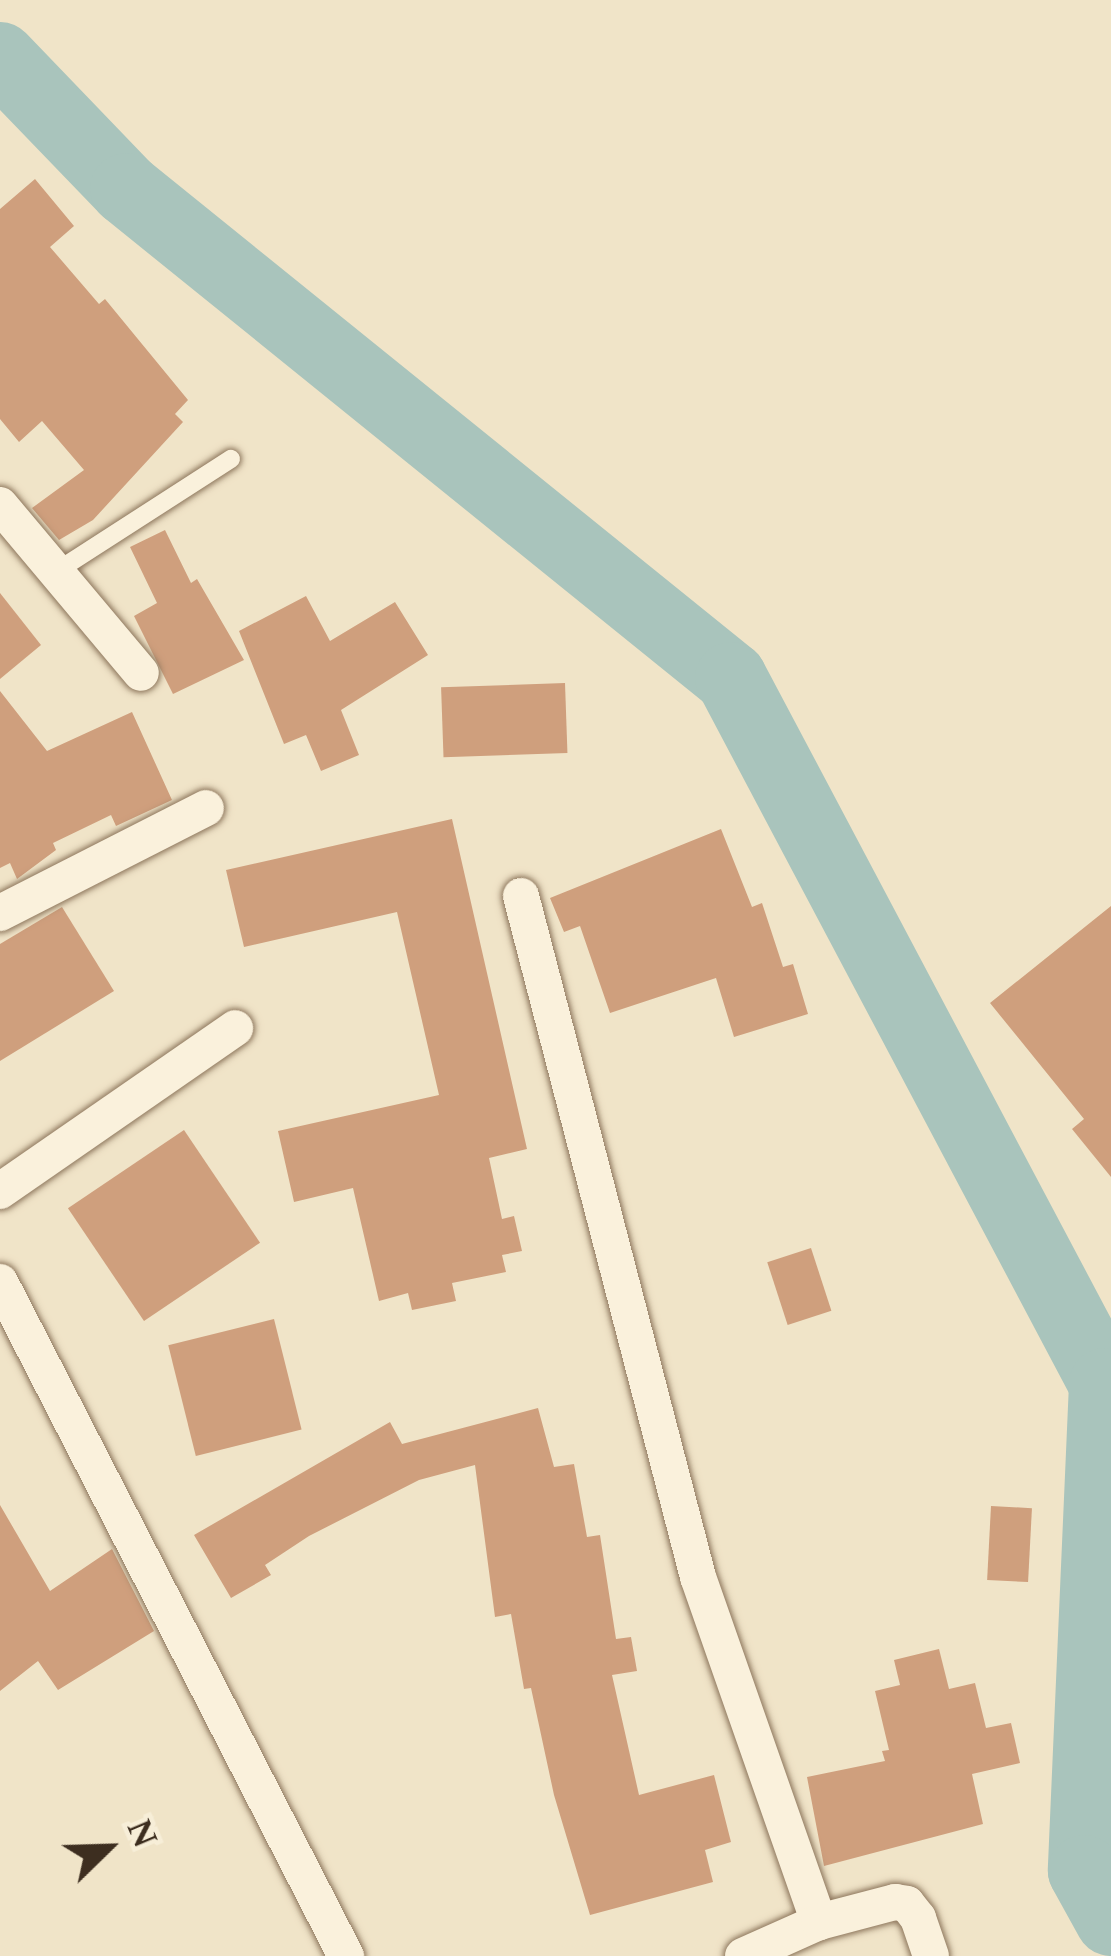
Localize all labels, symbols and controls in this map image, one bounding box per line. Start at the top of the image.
north arrow [48,1788,168,1908]
text: N [113,1812,169,1856]

